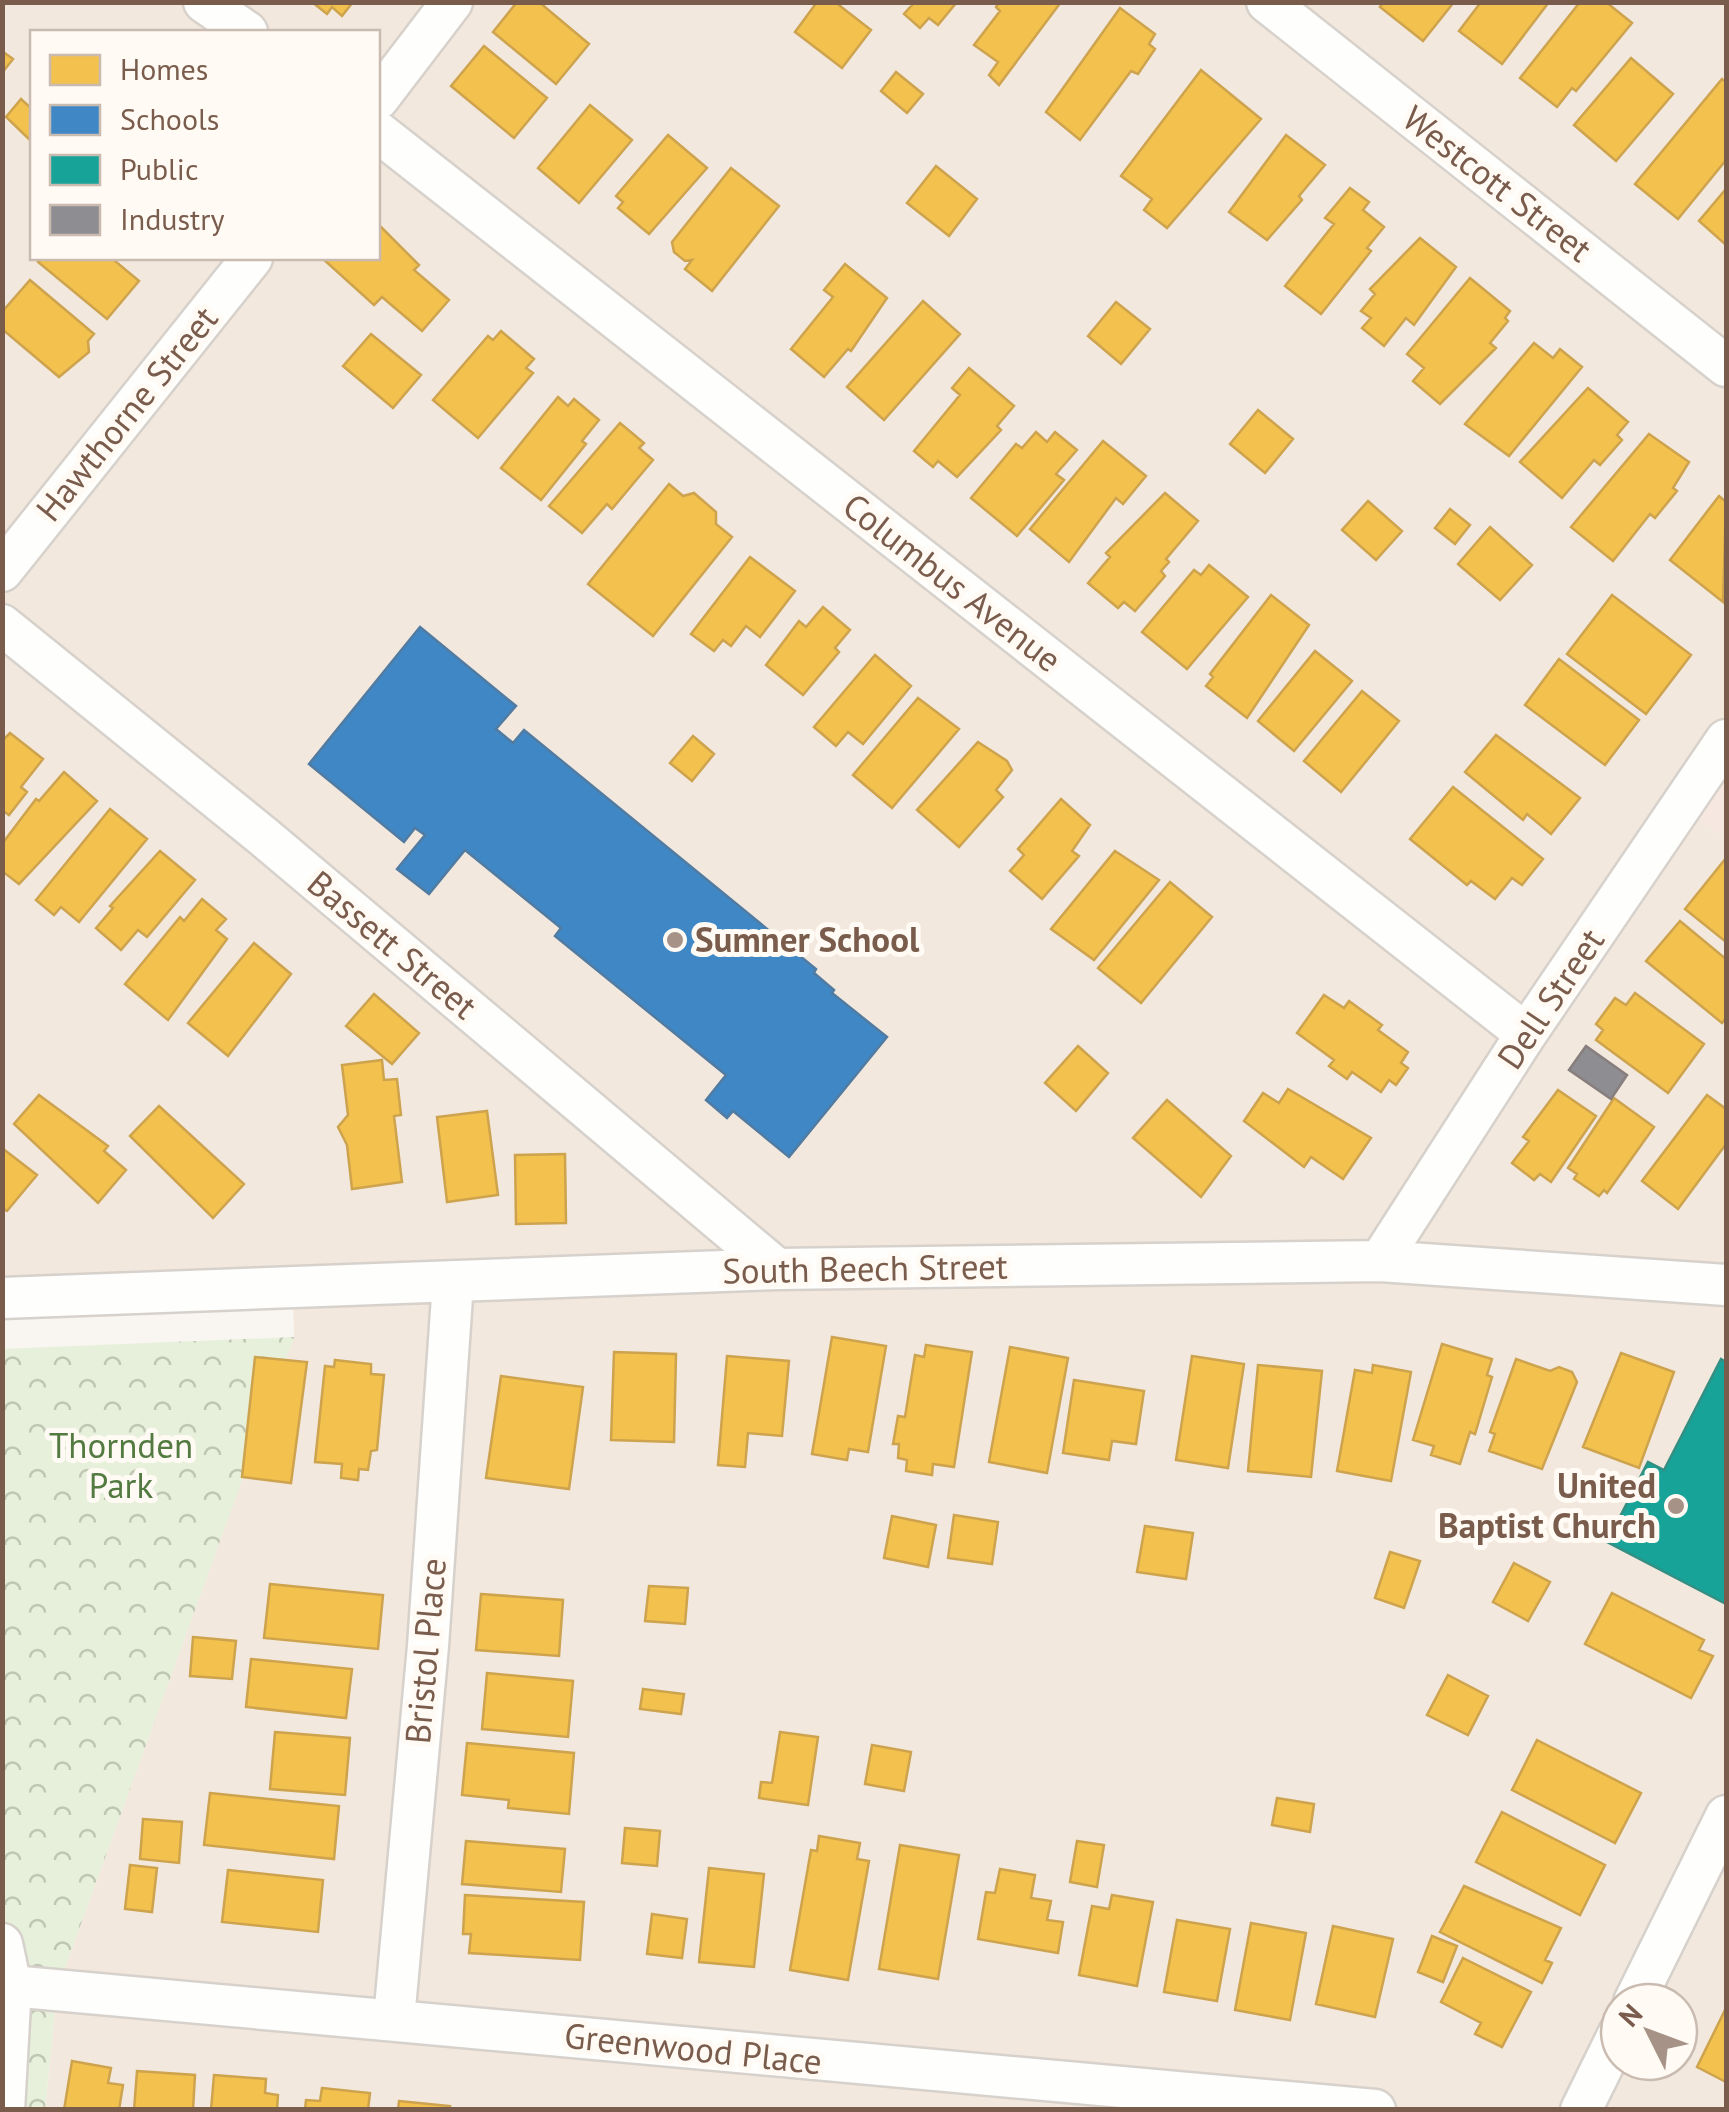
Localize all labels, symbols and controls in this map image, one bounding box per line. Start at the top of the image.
legend [30,30,380,260]
text: Homes [120,49,208,88]
street label: Westcott Street [1394,95,1602,272]
text: Schools [120,99,219,138]
text: Public [120,149,198,188]
text: Industry [120,199,224,238]
street label: Hawthorne Street [25,296,227,530]
street label: Columbus Avenue [834,482,1071,682]
street label: Bassett Street [298,860,487,1029]
place label: Sumner School [695,916,920,962]
street label: Dell Street [1486,919,1614,1078]
marker: Sumner School [664,929,686,951]
street label: South Beech Street [722,1243,1008,1293]
park label: Thornden Park [49,1422,193,1508]
place label: United Baptist Church [1438,1462,1656,1548]
marker: United Baptist Church [1665,1495,1687,1517]
street label: Bristol Place [394,1556,456,1746]
north arrow [1599,1982,1699,2082]
text: N [1610,1996,1650,2034]
street label: Greenwood Place [562,2012,824,2084]

